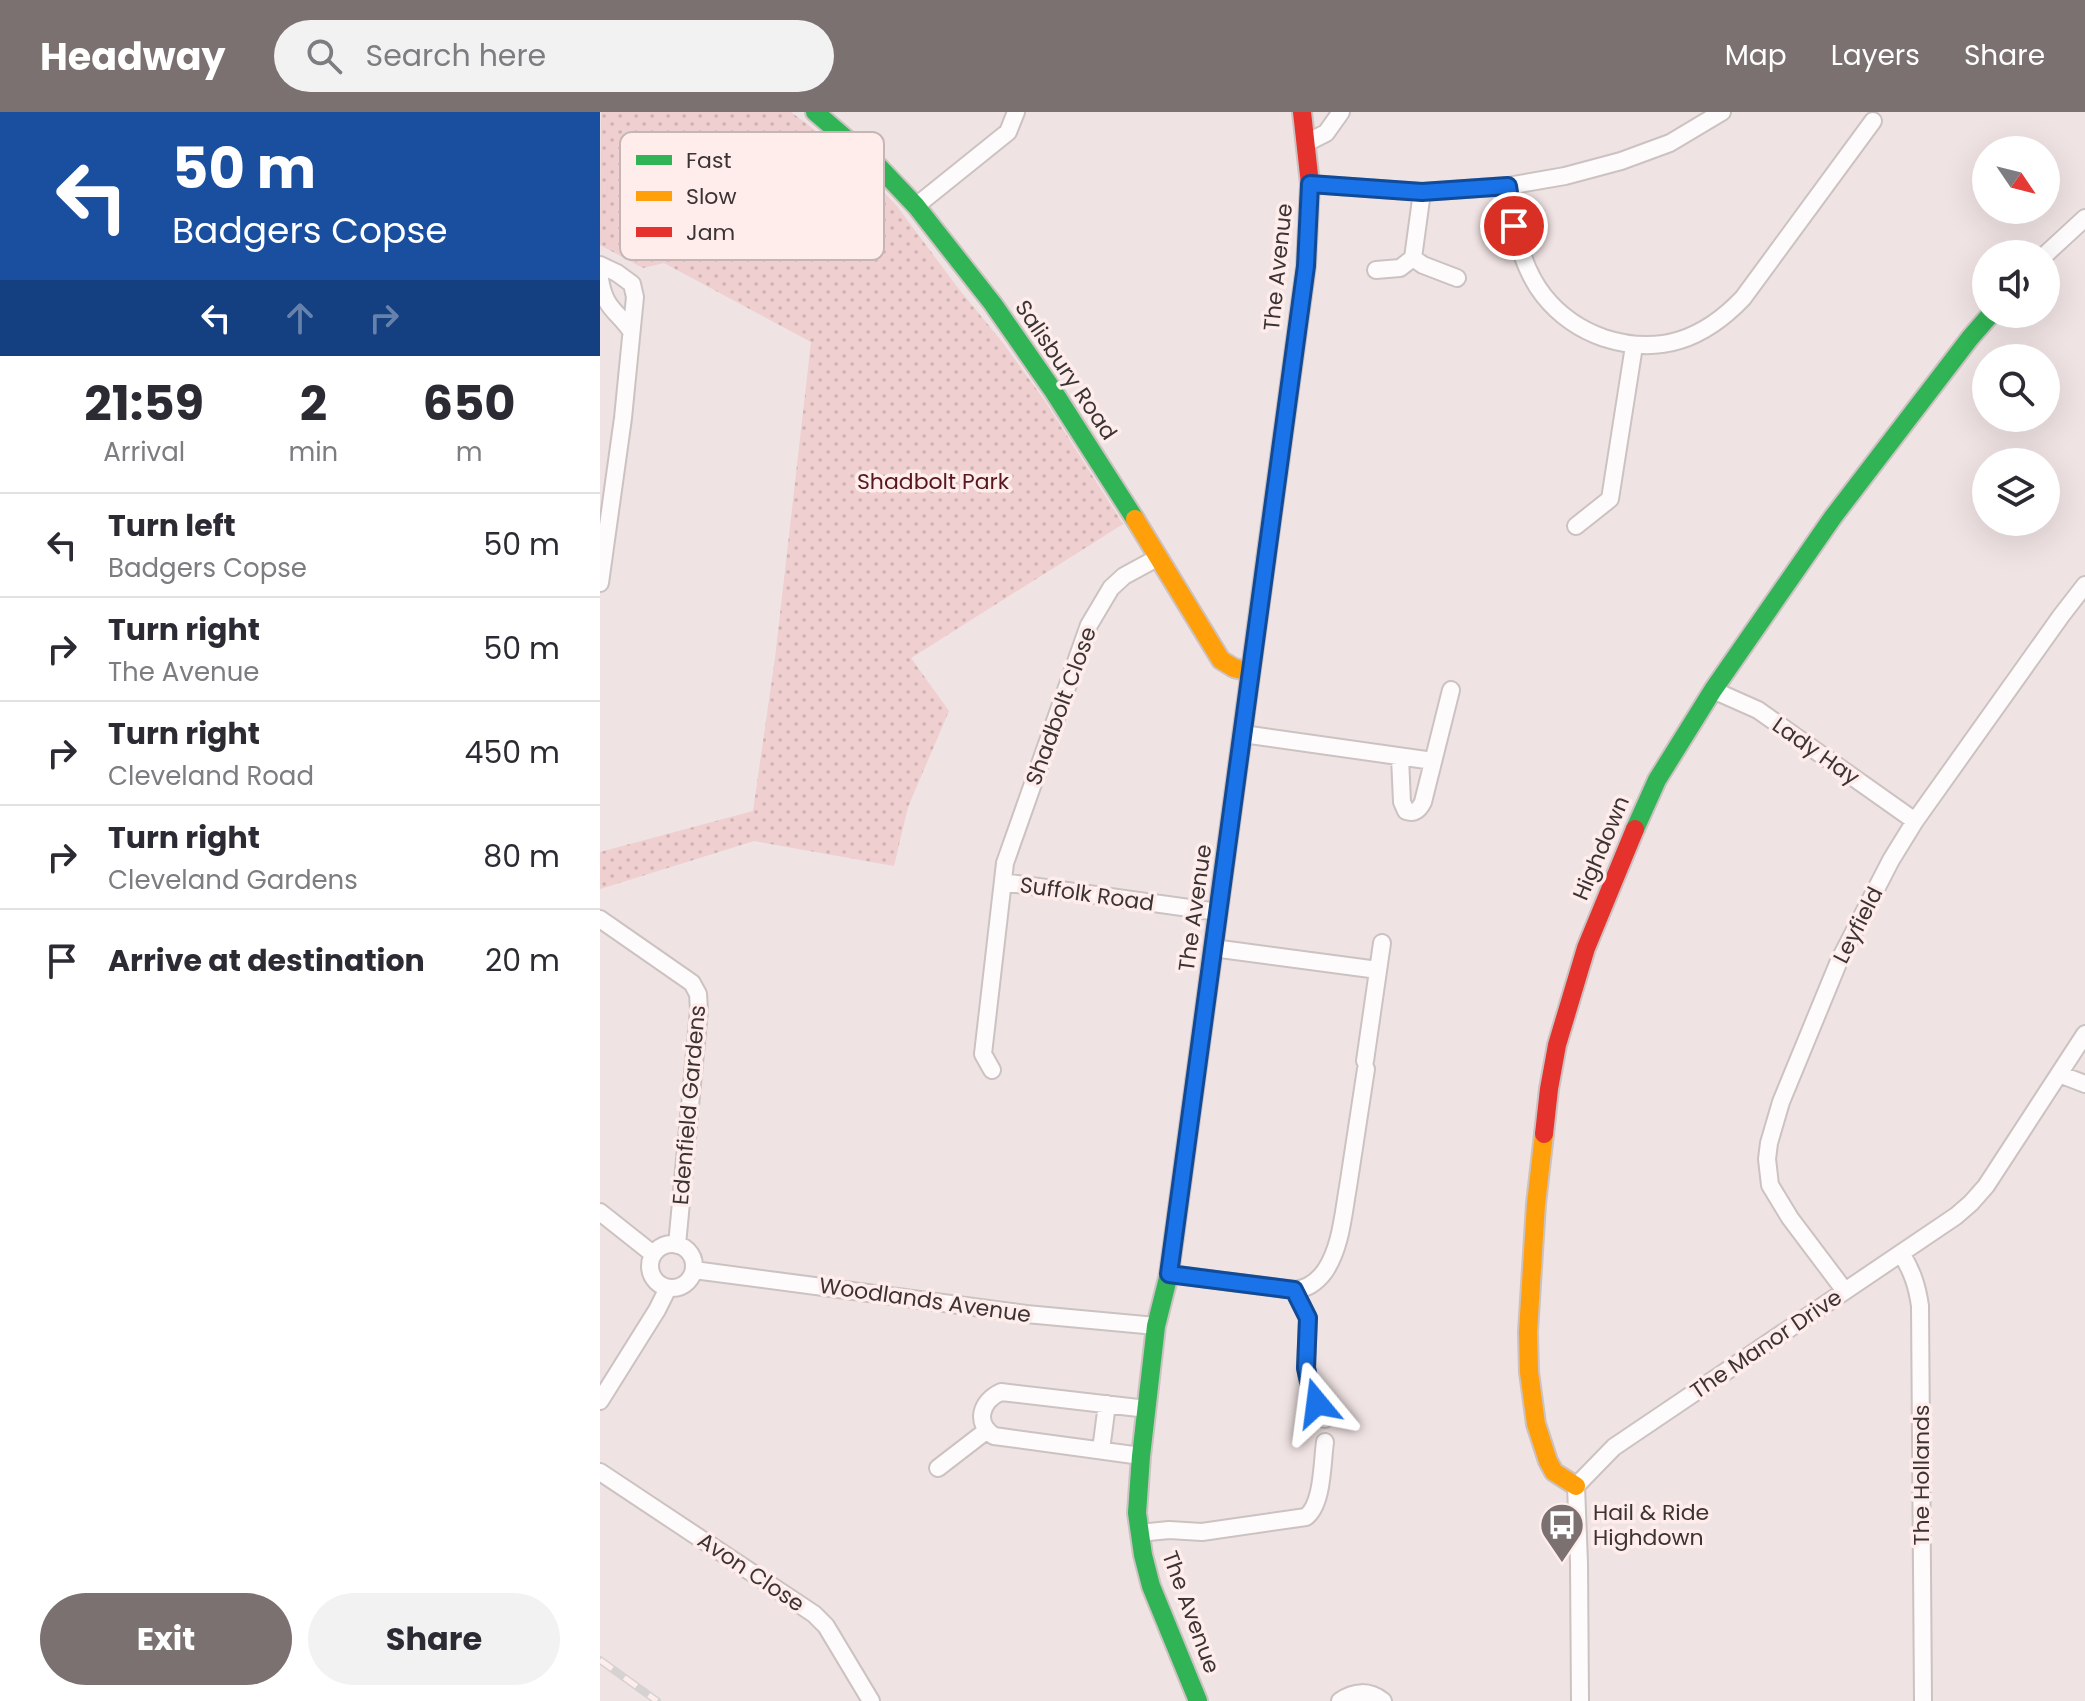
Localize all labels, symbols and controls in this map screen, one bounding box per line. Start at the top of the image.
search box [274,20,834,92]
text: Headway [40,30,226,83]
icon: search [302,34,346,78]
text: Search here [366,34,546,77]
text: Map [1725,36,1787,75]
text: Layers [1831,36,1920,75]
text: Share [1964,36,2045,75]
text: 50 m [172,129,316,208]
legend [620,132,884,260]
north arrow [1972,136,2060,224]
map controls [1972,136,2060,536]
icon: left [40,144,144,248]
text: Fast [686,145,731,176]
text: Slow [686,181,736,212]
pin [1480,192,1548,260]
street label: The Avenue [1256,202,1300,332]
icon: arrive [1492,204,1536,248]
text: Badgers Copse [172,205,448,256]
text: Jam [686,217,735,248]
button: sound [1972,240,2060,328]
street label: Salisbury Road [1008,294,1124,446]
icon: left [194,296,238,340]
icon: ahead [278,296,322,340]
icon: right [362,296,406,340]
button: search [1972,344,2060,432]
text: 21:59 [84,370,204,437]
text: 2 [300,370,327,437]
text: 650 [423,370,516,437]
text: Arrival [103,434,185,470]
text: min [288,434,338,470]
text: m [456,434,483,470]
button: layers [1972,448,2060,536]
park label: Shadbolt Park [857,466,1010,497]
text: Turn left [108,504,236,547]
icon: left [40,523,84,567]
text: 50 m [483,523,560,566]
text: Badgers Copse [108,550,307,586]
text: Turn right [108,608,260,651]
street label: Shadbolt Close [1018,622,1104,790]
icon: right [40,627,84,671]
text: 50 m [483,627,560,670]
text: The Avenue [108,654,259,690]
street label: Lady Hay [1766,710,1866,793]
text: Turn right [108,712,260,755]
icon: right [40,731,84,775]
text: 450 m [465,731,560,774]
text: Cleveland Road [108,758,314,794]
street label: Highdown [1565,791,1637,905]
text: Turn right [108,816,260,859]
icon: right [40,835,84,879]
text: 80 m [483,835,560,878]
street label: The Avenue [1171,842,1219,974]
text: Cleveland Gardens [108,862,358,898]
street label: Suffolk Road [1018,869,1156,919]
street label: Leyfield [1826,881,1890,969]
icon: arrive [40,939,84,983]
text: Arrive at destination [108,939,425,982]
text: 20 m [485,939,560,982]
street label: Edenfield Gardens [665,1004,713,1206]
street label: Woodlands Avenue [817,1270,1033,1330]
street label: The Manor Drive [1684,1282,1848,1406]
position arrow [1275,1361,1359,1445]
street label: The Hollands [1906,1405,1937,1545]
place label: Hail & Ride Highdown [1593,1497,1709,1553]
bus stop icon: Hail & Ride Highdown [1538,1501,1586,1564]
street label: Avon Close [691,1525,811,1619]
street label: The Avenue [1155,1547,1227,1677]
button: Exit [40,1593,292,1685]
button: Share [308,1593,560,1685]

